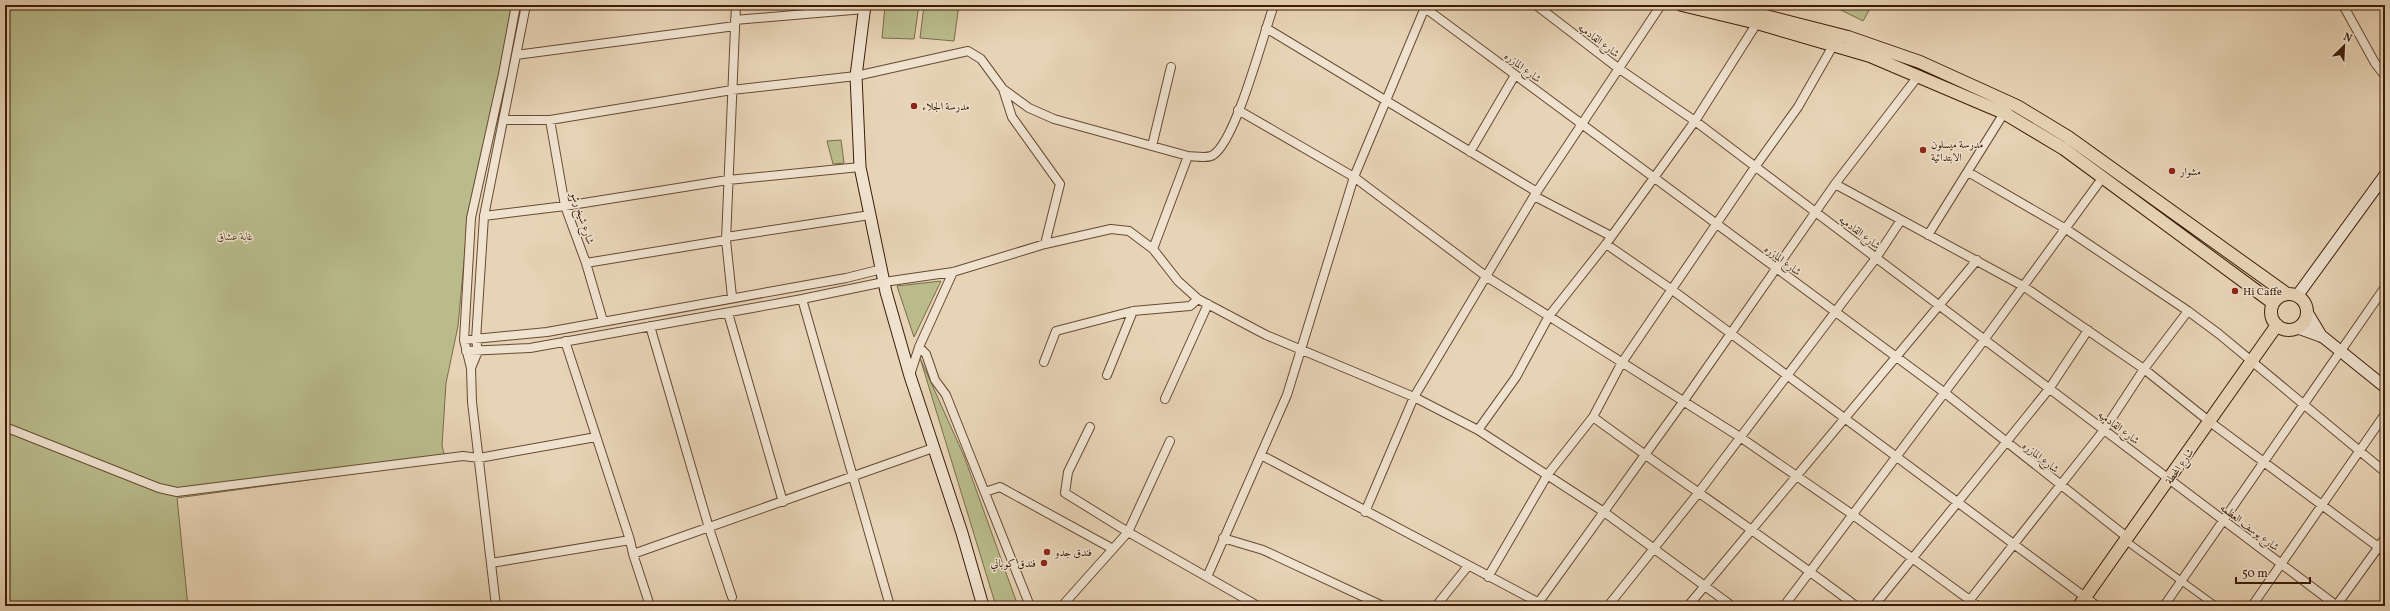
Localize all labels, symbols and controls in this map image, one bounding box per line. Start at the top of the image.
street label: شارع القادميه [1574,21,1622,63]
north arrow [2324,26,2364,66]
text: N [2341,30,2354,47]
street label: شارع المازره [1500,49,1544,88]
place label: مدرسة الجلاء [922,100,970,115]
marker: مدرسة الجلاء [909,101,919,111]
place label: مدرسة ميسلون الابتدائية [1931,138,1983,166]
marker: مدرسة ميسلون الابتدائية [1918,145,1928,155]
place label: مشوار [2179,165,2201,180]
marker: مشوار [2167,166,2177,176]
street label: شارع شيخ رشو [564,190,597,247]
street label: شارع القادميه [1835,213,1883,255]
park label: غابة عشاق [217,230,253,245]
street label: شارع المازره [1760,242,1804,281]
place label: Hi Caffe [2243,285,2282,300]
marker: Hi Caffe [2230,286,2240,296]
street label: شارع القادميه [2094,408,2142,450]
street label: شارع المازره [2018,439,2062,478]
street label: شارع المحطة [2162,446,2199,488]
street label: شارع يوسف العظمه [2216,501,2282,556]
place label: فندق جدو [1054,546,1092,561]
marker: فندق جدو [1042,547,1052,557]
place label: فندق كوباني [990,557,1036,572]
marker: فندق كوباني [1039,558,1049,568]
scale bar [2236,559,2310,585]
text: 50 m [2242,566,2268,582]

